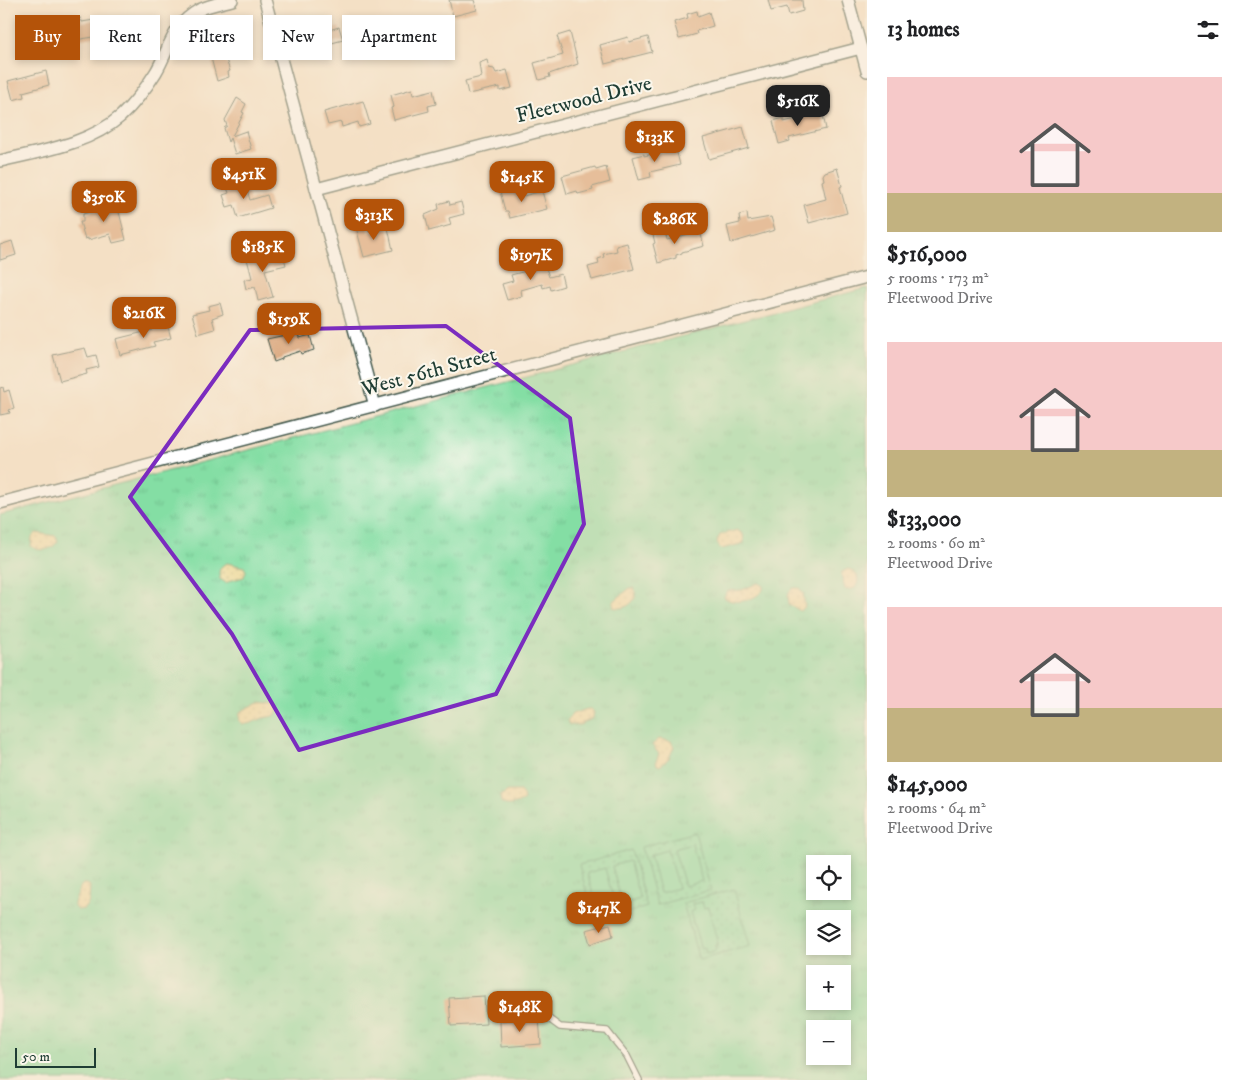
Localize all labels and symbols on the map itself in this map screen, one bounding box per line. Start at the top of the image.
street label: Fleetwood Drive [514,71,655,129]
pin: $516K [763,84,833,127]
pin: $133K [620,120,690,163]
pin: $451K [209,158,279,200]
pin: $145K [487,160,557,203]
pin: $350K [69,180,139,223]
pin: $313K [339,198,409,241]
pin: $286K [640,202,710,245]
pin: $185K [228,230,298,273]
pin: $197K [496,238,566,281]
pin: $216K [109,296,179,339]
pin: $159K [254,302,324,345]
street label: West 56th Street [358,341,499,403]
pin: $147K [564,892,634,934]
pin: $148K [485,990,555,1033]
scale bar [15,1045,96,1068]

